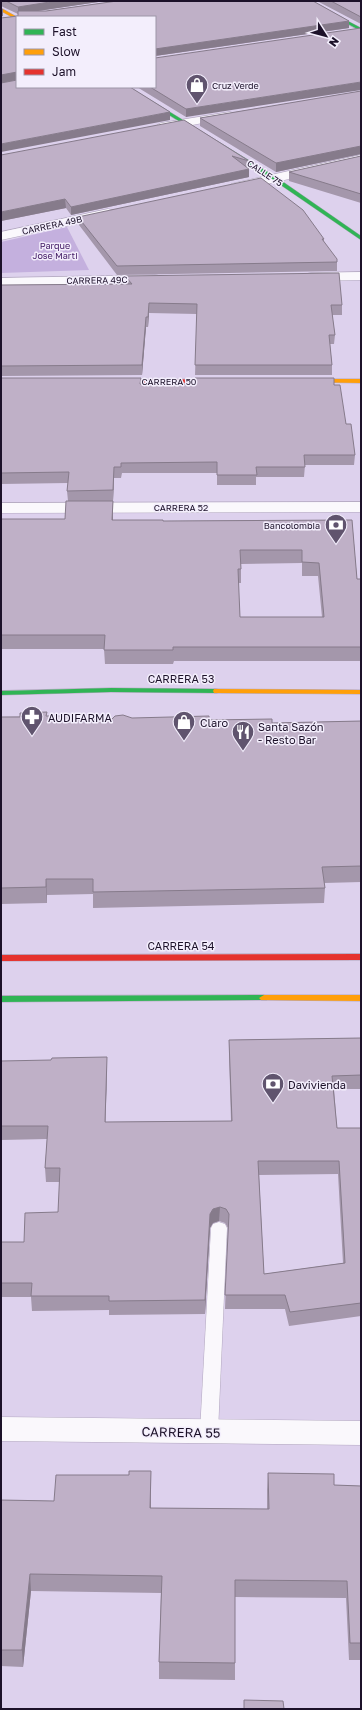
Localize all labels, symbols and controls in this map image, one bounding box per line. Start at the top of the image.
legend [16,16,156,88]
north arrow [306,16,346,56]
text: Fast [52,24,77,39]
text: N [327,35,342,49]
text: Slow [52,44,80,59]
text: Jam [52,64,76,79]
shop icon: Cruz Verde [184,72,210,105]
place label: Cruz Verde [212,80,259,91]
street label: CALLE 75 [245,158,285,188]
street label: CARRERA 49B [21,213,83,237]
park label: Parque Jose Marti [32,240,78,261]
street label: CARRERA 49C [66,274,128,286]
street label: CARRERA 50 [142,376,197,387]
street label: CARRERA 52 [154,502,208,513]
bank icon: Bancolombia [323,512,349,545]
place label: Bancolombia [264,520,320,531]
street label: CARRERA 53 [148,672,214,685]
pharmacy icon: AUDIFARMA [19,704,45,737]
shop icon: Claro [171,709,197,742]
place label: AUDIFARMA [48,711,112,724]
place label: Claro [200,716,228,729]
restaurant icon: Santa Sazón - Resto Bar [230,719,256,752]
place label: Santa Sazón - Resto Bar [258,720,324,746]
street label: CARRERA 54 [148,939,215,952]
bank icon: Davivienda [260,1071,286,1104]
place label: Davivienda [288,1078,346,1091]
street label: CARRERA 55 [141,1423,221,1441]

